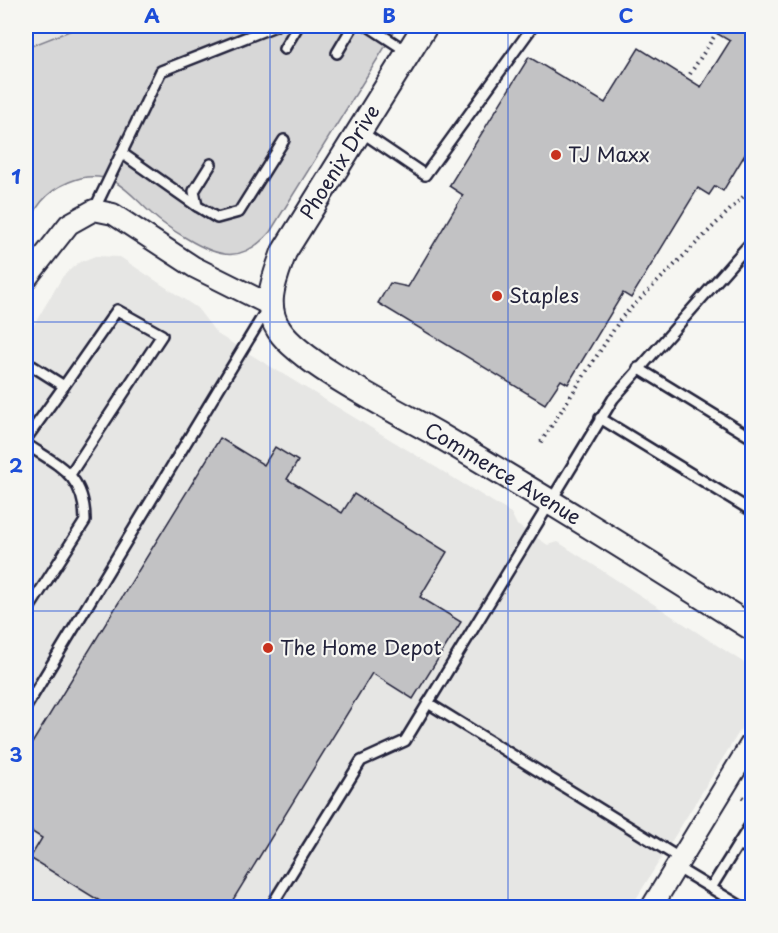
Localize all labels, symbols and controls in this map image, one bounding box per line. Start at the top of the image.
text: A [144,0,160,30]
text: B [382,0,396,30]
text: C [618,0,634,30]
street label: Phoenix Drive [292,98,386,225]
place label: TJ Maxx [568,139,650,169]
marker: TJ Maxx [549,148,563,162]
text: 1 [11,161,21,191]
place label: Staples [509,280,579,310]
marker: Staples [490,289,504,303]
street label: Commerce Avenue [420,414,587,532]
text: 2 [9,450,23,480]
place label: The Home Depot [280,632,442,662]
marker: The Home Depot [261,641,275,655]
text: 3 [9,739,23,769]

